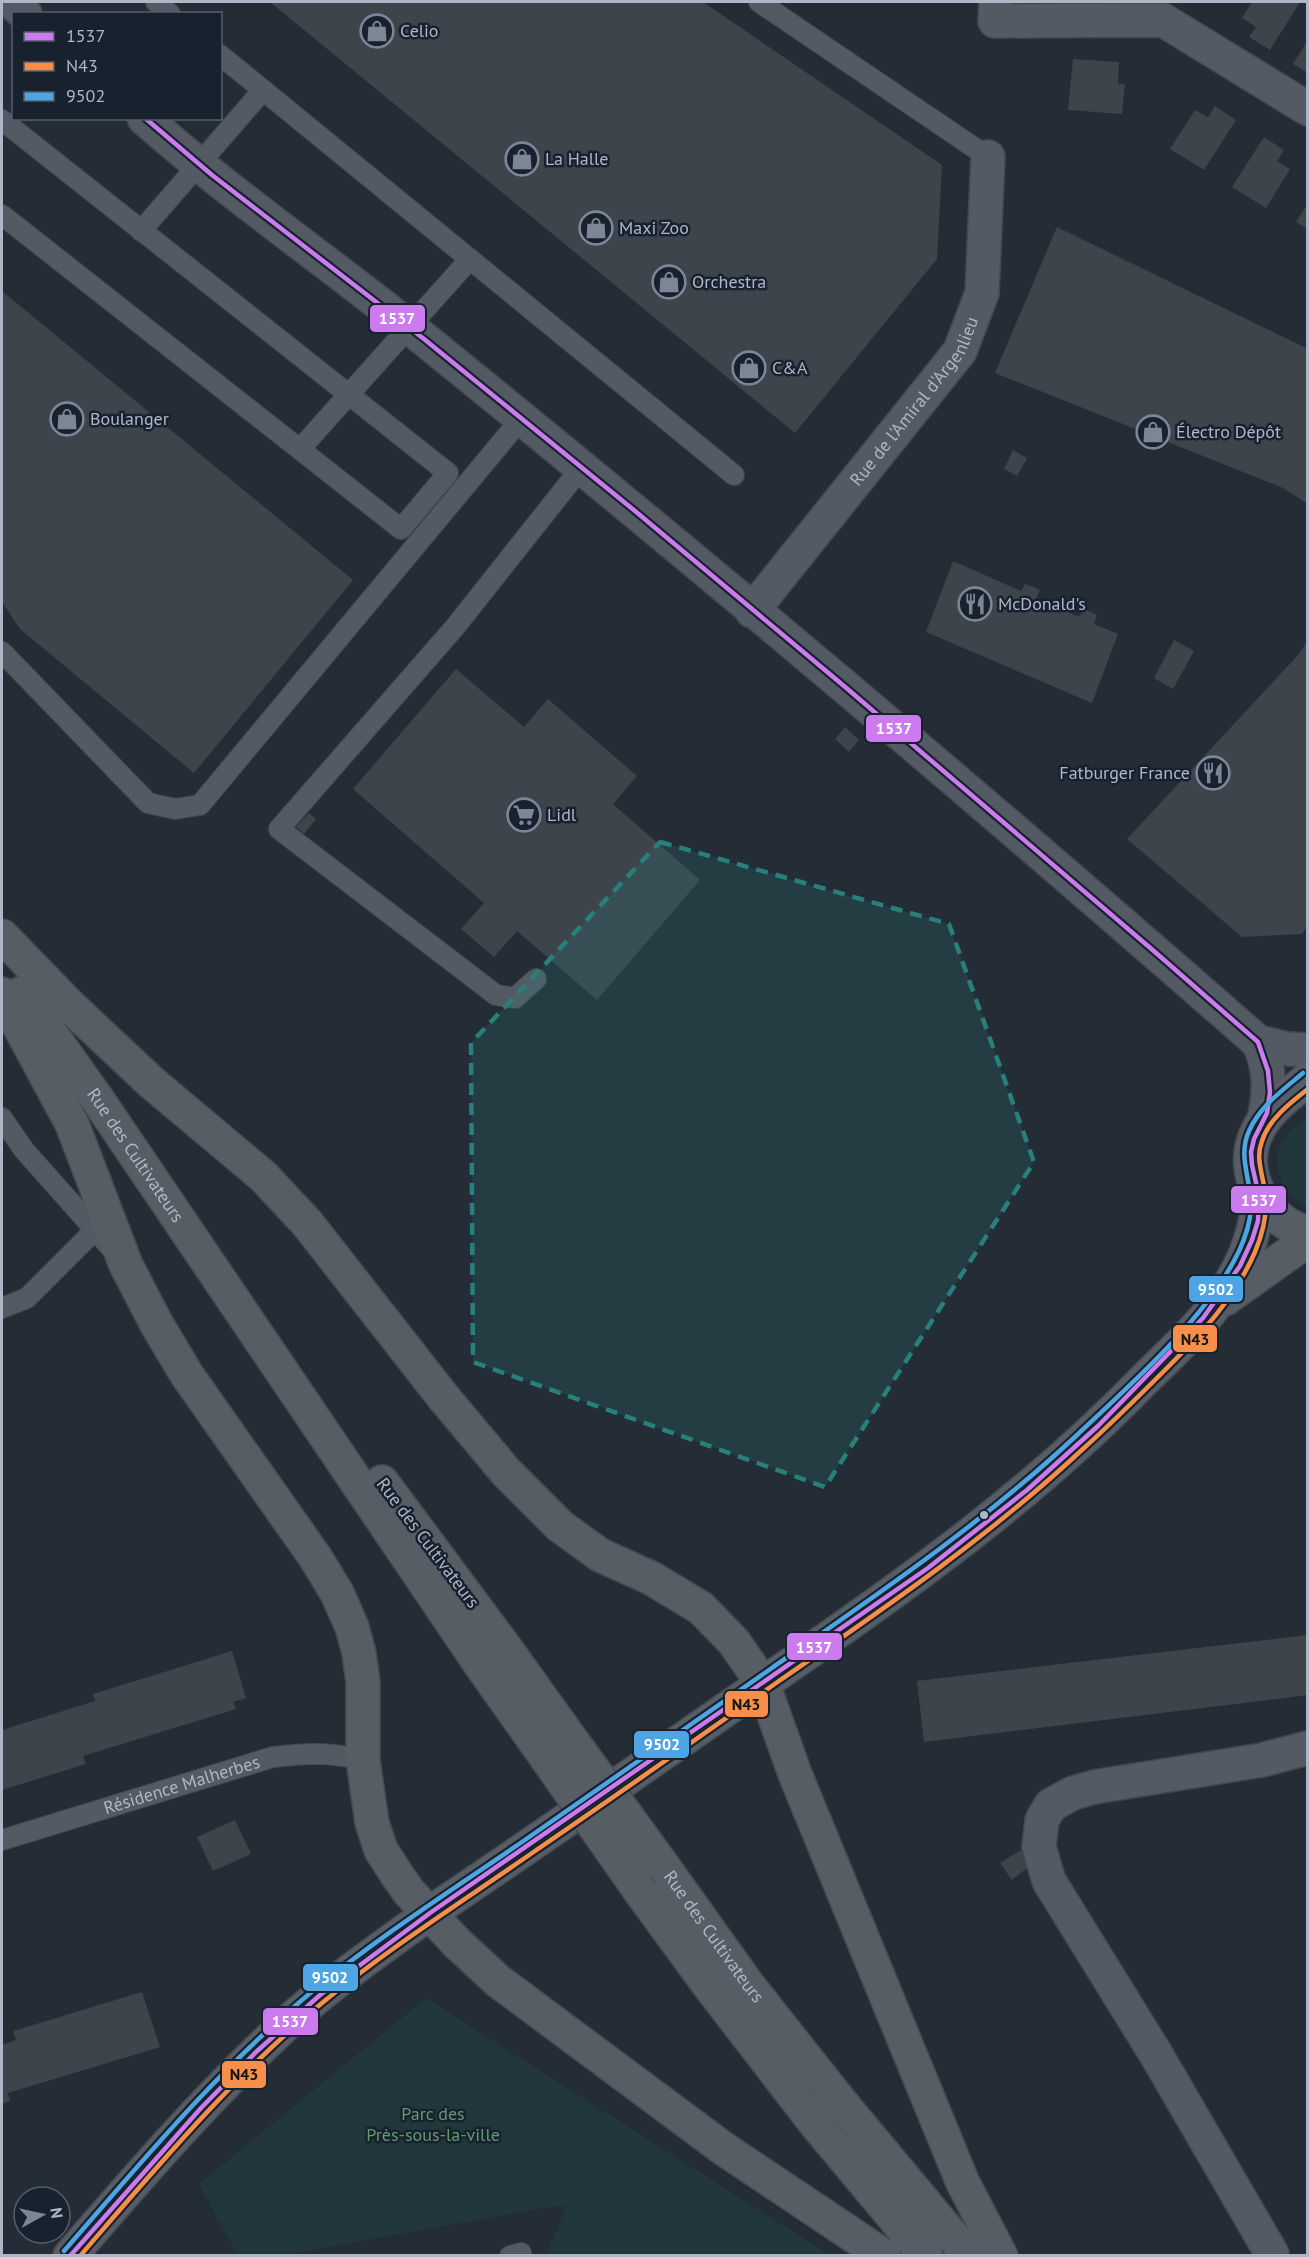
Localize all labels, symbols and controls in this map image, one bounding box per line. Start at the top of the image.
legend [12,12,222,120]
shop icon: Celio [359,13,395,49]
place label: Celio [400,19,439,42]
text: 1537 [66,24,105,47]
text: N43 [66,54,98,77]
text: 9502 [66,84,105,107]
shop icon: La Halle [504,141,540,177]
place label: La Halle [545,147,608,170]
shop icon: Maxi Zoo [578,210,614,246]
place label: Maxi Zoo [619,216,689,239]
shop icon: Orchestra [651,264,687,300]
place label: Orchestra [692,270,766,293]
line badge: 1537 [369,304,426,333]
text: 1537 [379,308,415,328]
street label: Rue de l'Amiral d'Argenlieu [845,313,983,490]
shop icon: C&A [731,350,767,386]
place label: C&A [772,356,808,379]
shop icon: Boulanger [49,401,85,437]
place label: Boulanger [90,407,169,430]
shop icon: Électro Dépôt [1135,414,1171,450]
place label: Électro Dépôt [1176,420,1281,443]
restaurant icon: McDonald's [957,586,993,622]
place label: McDonald's [998,592,1086,615]
line badge: 1537 [865,714,922,743]
text: 1537 [876,718,912,738]
restaurant icon: Fatburger France [1195,755,1231,791]
place label: Fatburger France [1059,761,1190,784]
supermarket icon: Lidl [506,797,542,833]
place label: Lidl [547,803,577,826]
street label: Rue des Cultivateurs [82,1083,190,1227]
line badge: 1537 [1230,1185,1287,1214]
text: 1537 [1241,1190,1277,1210]
line badge: 9502 [1188,1275,1244,1303]
text: 9502 [1198,1279,1234,1299]
line badge: N43 [1172,1324,1218,1353]
text: N43 [1181,1329,1209,1349]
street label: Rue des Cultivateurs [372,1473,485,1612]
unlabelled marker [978,1509,990,1521]
line badge: 1537 [786,1632,843,1661]
text: 1537 [796,1637,832,1657]
line badge: N43 [724,1690,769,1718]
text: N43 [732,1694,760,1714]
line badge: 9502 [633,1730,690,1759]
text: 9502 [644,1734,680,1754]
street label: Résidence Malherbes [101,1750,262,1819]
street label: Rue des Cultivateurs [659,1866,769,2007]
line badge: 9502 [302,1963,359,1992]
text: 9502 [312,1967,348,1987]
line badge: 1537 [262,2007,319,2036]
text: 1537 [272,2011,308,2031]
line badge: N43 [221,2060,267,2089]
text: N43 [230,2064,258,2084]
park label: Parc des Près-sous-la-ville [366,2102,500,2146]
north arrow [12,2185,72,2245]
text: N [46,2206,67,2220]

